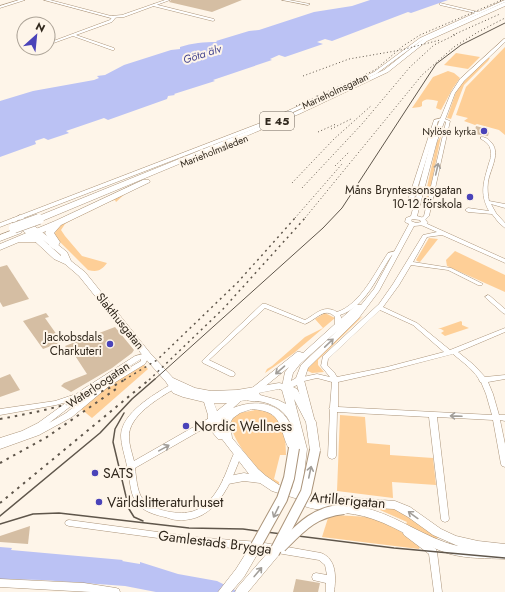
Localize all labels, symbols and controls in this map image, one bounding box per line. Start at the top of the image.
north arrow [16,16,56,56]
text: N [33,18,48,36]
water label: Göta älv [181,40,224,68]
street label: Marieholmsgatan [299,69,371,113]
road number: E 45 [260,112,294,130]
place label: Nylöse kyrka [422,124,476,139]
marker: Nylöse kyrka [479,126,489,136]
street label: Marieholmsleden [178,130,250,172]
one-way arrow [434,162,442,175]
place label: Måns Bryntessonsgatan 10-12 förskola [345,181,462,213]
marker: Måns Bryntessonsgatan 10-12 förskola [465,192,475,202]
street label: Slakthusgatan [92,289,148,353]
place label: Jackobsdals Charkuteri [42,328,102,360]
one-way arrow [323,338,334,347]
marker: Jackobsdals Charkuteri [105,339,115,349]
street label: Waterloogatan [63,357,133,413]
one-way arrow [275,366,285,375]
one-way arrow [450,413,463,420]
place label: Nordic Wellness [194,416,292,436]
marker: Nordic Wellness [181,421,191,431]
one-way arrow [158,443,170,451]
place label: SATS [103,463,133,483]
one-way arrow [307,466,315,479]
marker: SATS [90,468,100,478]
street label: Artillerigatan [310,487,386,513]
place label: Världslitteraturhuset [107,492,224,512]
marker: Världslitteraturhuset [94,497,104,507]
one-way arrow [271,506,279,518]
one-way arrow [407,511,418,519]
street label: Gamlestads Brygga [157,525,273,559]
one-way arrow [253,567,262,578]

